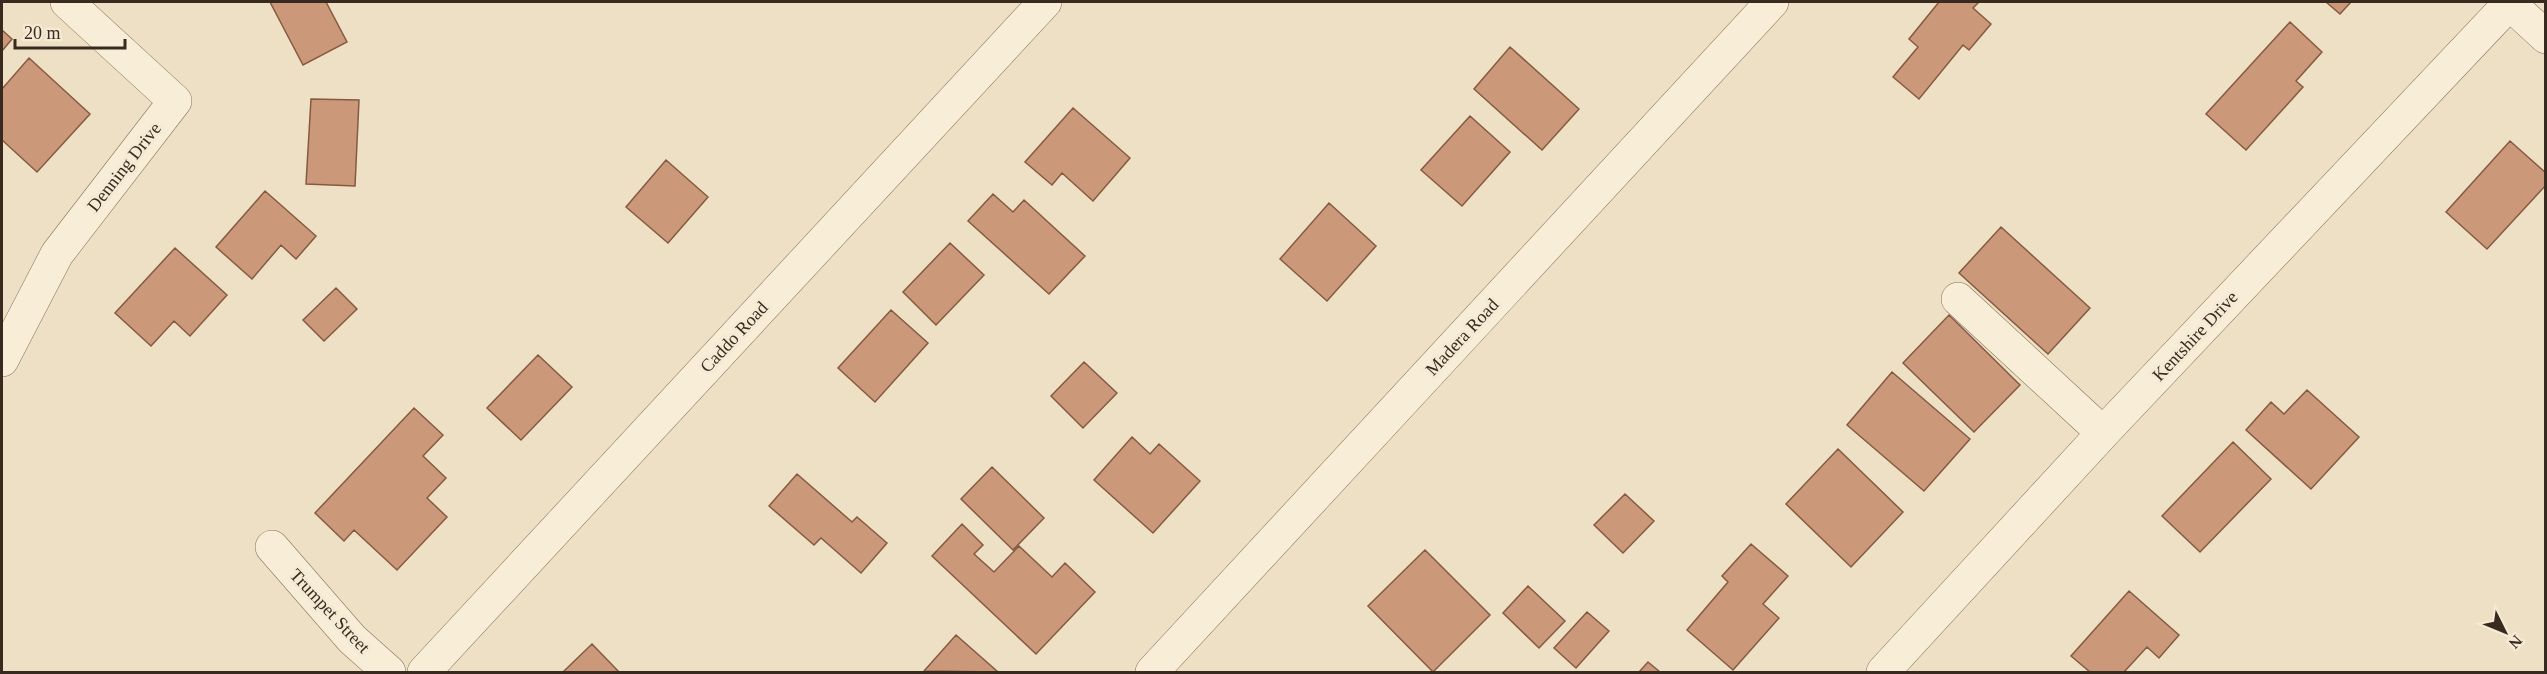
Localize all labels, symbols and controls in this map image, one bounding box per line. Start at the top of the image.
scale bar [15,12,124,50]
text: 20 m [24,23,61,43]
street label: Denning Drive [83,118,165,216]
street label: Kentshire Drive [2148,287,2242,385]
street label: Madera Road [1421,295,1503,379]
street label: Caddo Road [696,297,772,377]
street label: Trumpet Street [286,565,374,657]
north arrow [2475,602,2535,662]
text: N [2505,632,2526,652]

